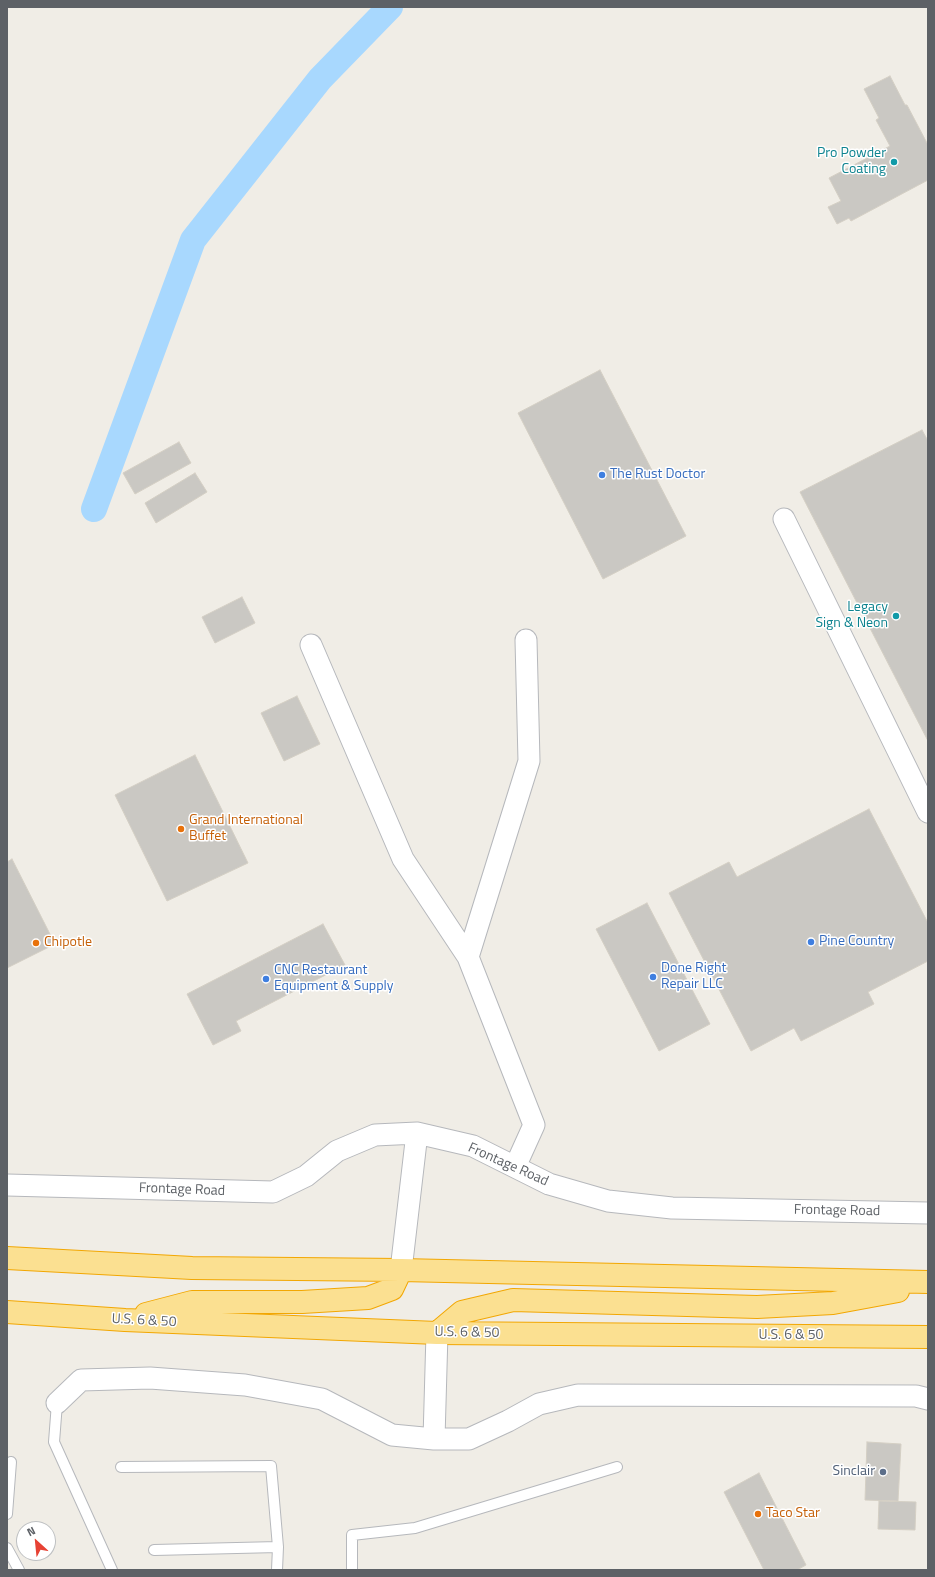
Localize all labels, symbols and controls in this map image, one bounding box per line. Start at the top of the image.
place label: Pro Powder Coating [817,146,886,178]
marker: Pro Powder Coating [889,157,899,167]
place label: The Rust Doctor [610,467,705,483]
marker: The Rust Doctor [597,470,607,480]
place label: Legacy Sign & Neon [815,600,888,632]
marker: Legacy Sign & Neon [891,611,901,621]
place label: Grand International Buffet [189,813,303,846]
marker: Grand International Buffet [176,824,186,834]
place label: Pine Country [819,934,894,950]
place label: Chipotle [44,935,92,951]
marker: Pine Country [806,937,816,947]
marker: Chipotle [31,938,41,948]
place label: Done Right Repair LLC [661,961,726,994]
place label: CNC Restaurant Equipment & Supply [274,963,394,996]
marker: Done Right Repair LLC [648,972,658,982]
marker: CNC Restaurant Equipment & Supply [261,974,271,984]
street label: Frontage Road [465,1140,551,1190]
street label: Frontage Road [139,1180,225,1200]
street label: Frontage Road [794,1202,880,1220]
street label: U.S. 6 & 50 [111,1311,177,1331]
street label: U.S. 6 & 50 [434,1324,500,1342]
street label: U.S. 6 & 50 [759,1328,823,1344]
place label: Sinclair [833,1464,875,1480]
marker: Sinclair [878,1467,888,1477]
place label: Taco Star [766,1506,820,1522]
marker: Taco Star [753,1509,763,1519]
north arrow [16,1521,56,1561]
text: N [24,1522,38,1540]

